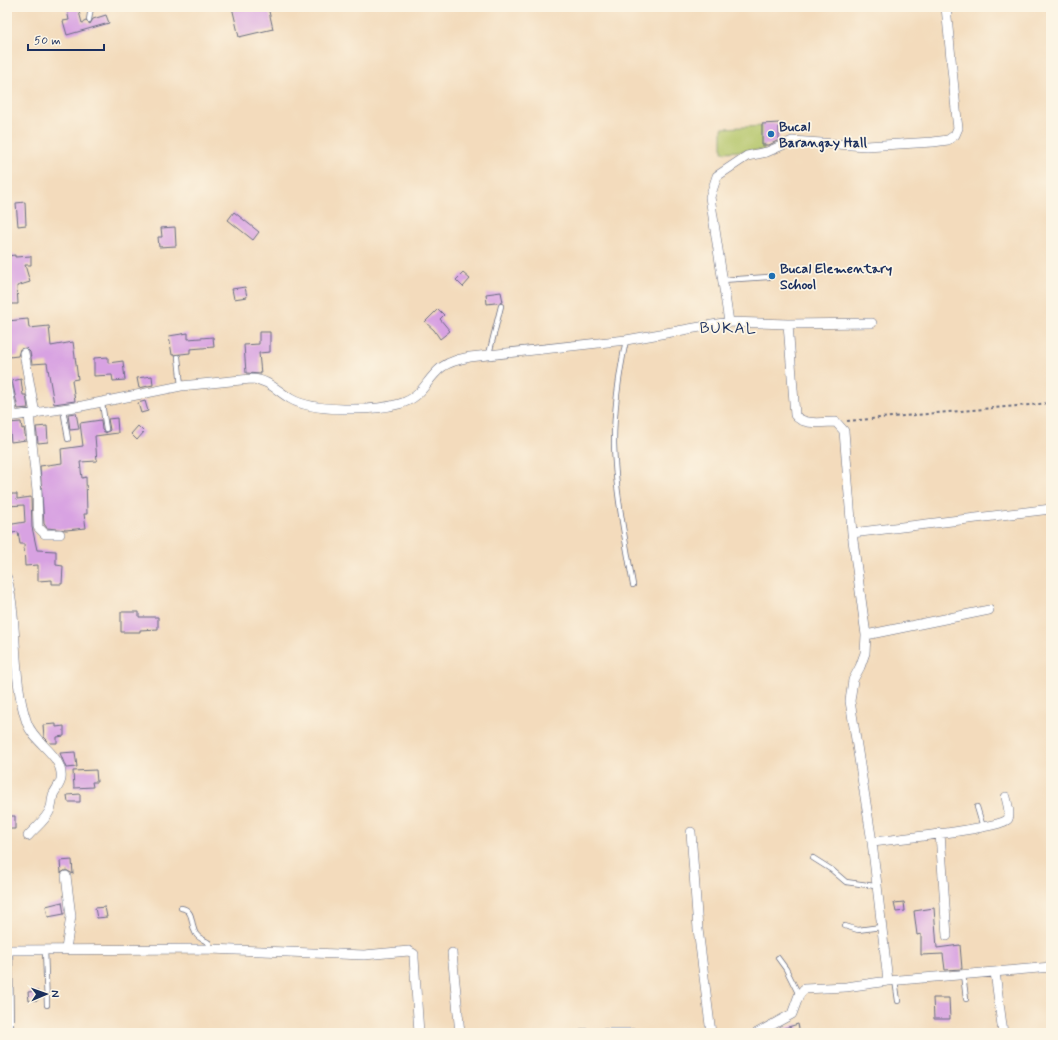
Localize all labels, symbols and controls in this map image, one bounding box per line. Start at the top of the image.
scale bar [28,26,104,52]
text: 50 m [34,33,61,49]
place label: Bucal Barangay Hall [779,118,867,153]
marker: Bucal Barangay Hall [766,129,776,139]
place label: Bucal Elementary School [780,260,893,294]
marker: Bucal Elementary School [767,271,777,281]
district label: BUKAL [699,318,757,339]
north arrow [26,974,66,1014]
text: N [48,990,62,998]

